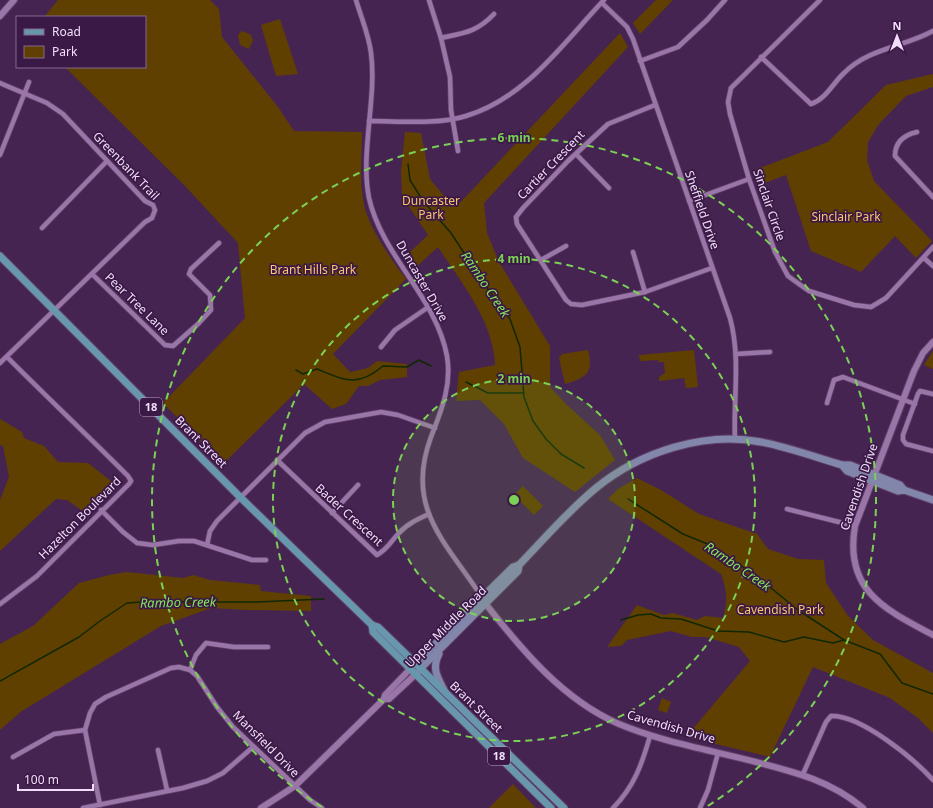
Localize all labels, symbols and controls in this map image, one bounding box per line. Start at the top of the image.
legend [16,16,146,68]
north arrow [877,16,917,56]
text: N [893,18,901,33]
text: Road [52,23,81,40]
text: Park [52,43,78,60]
street label: Cartier Crescent [513,126,589,203]
street label: Greenbank Trail [89,128,163,204]
text: 6 min [497,129,531,146]
street label: Sinclair Circle [749,167,790,243]
street label: Sheffield Drive [681,168,724,252]
park label: Duncaster Park [402,192,460,223]
park label: Sinclair Park [811,208,881,225]
street label: Duncaster Drive [392,237,453,324]
water label: Rambo Creek [457,247,515,321]
text: 4 min [497,250,531,267]
park label: Brant Hills Park [270,261,357,278]
street label: Pear Tree Lane [101,269,173,339]
text: 2 min [497,370,531,387]
road number: 18 [140,398,162,416]
street label: Brant Street [171,412,232,472]
street label: Cavendish Drive [836,441,881,533]
street label: Hazelton Boulevard [35,473,125,563]
street label: Bader Crescent [312,480,387,550]
centre of rings [507,493,521,507]
water label: Rambo Creek [701,537,775,595]
street label: Upper Middle Road [401,582,490,671]
water label: Rambo Creek [140,592,217,612]
park label: Cavendish Park [737,601,824,618]
street label: Brant Street [446,677,507,737]
street label: Cavendish Drive [625,706,717,747]
street label: Mansfield Drive [229,707,304,781]
road number: 18 [488,747,510,765]
scale bar [18,766,93,792]
text: 100 m [24,771,59,788]

